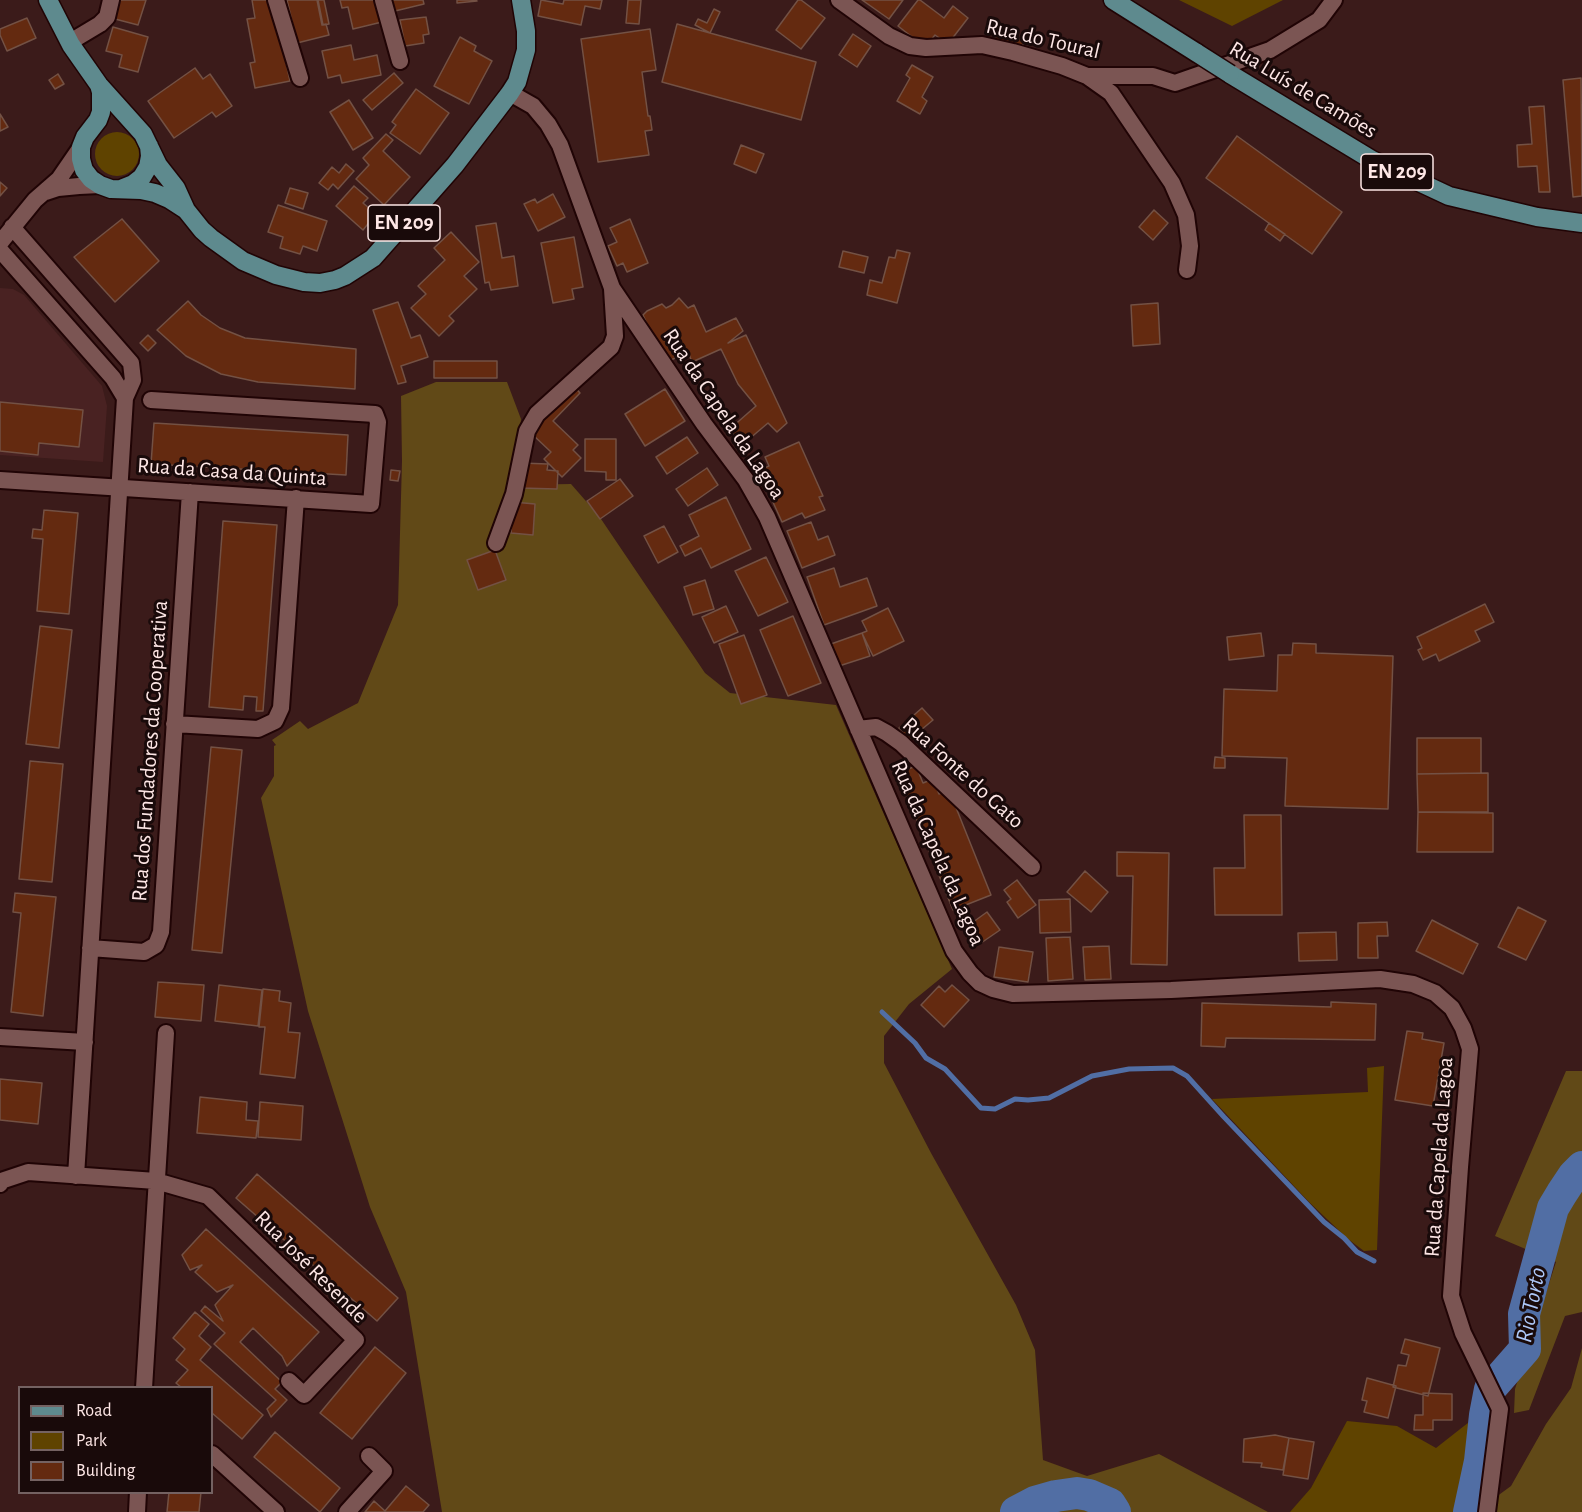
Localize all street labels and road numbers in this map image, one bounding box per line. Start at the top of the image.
street label: Rua do Toural [983,13,1103,65]
street label: Rua Luís de Camões [1224,36,1382,144]
road number: EN 209 [1361,154,1433,190]
road number: EN 209 [368,205,440,241]
street label: Rua da Capela da Lagoa [657,324,791,504]
street label: Rua da Casa da Quinta [136,452,328,492]
street label: Rua dos Fundadores da Cooperativa [126,600,174,902]
street label: Rua Fonte do Gato [897,712,1029,834]
street label: Rua da Capela da Lagoa [885,756,991,950]
street label: Rua da Capela da Lagoa [1419,1056,1459,1258]
street label: Rua José Resende [249,1205,373,1329]

